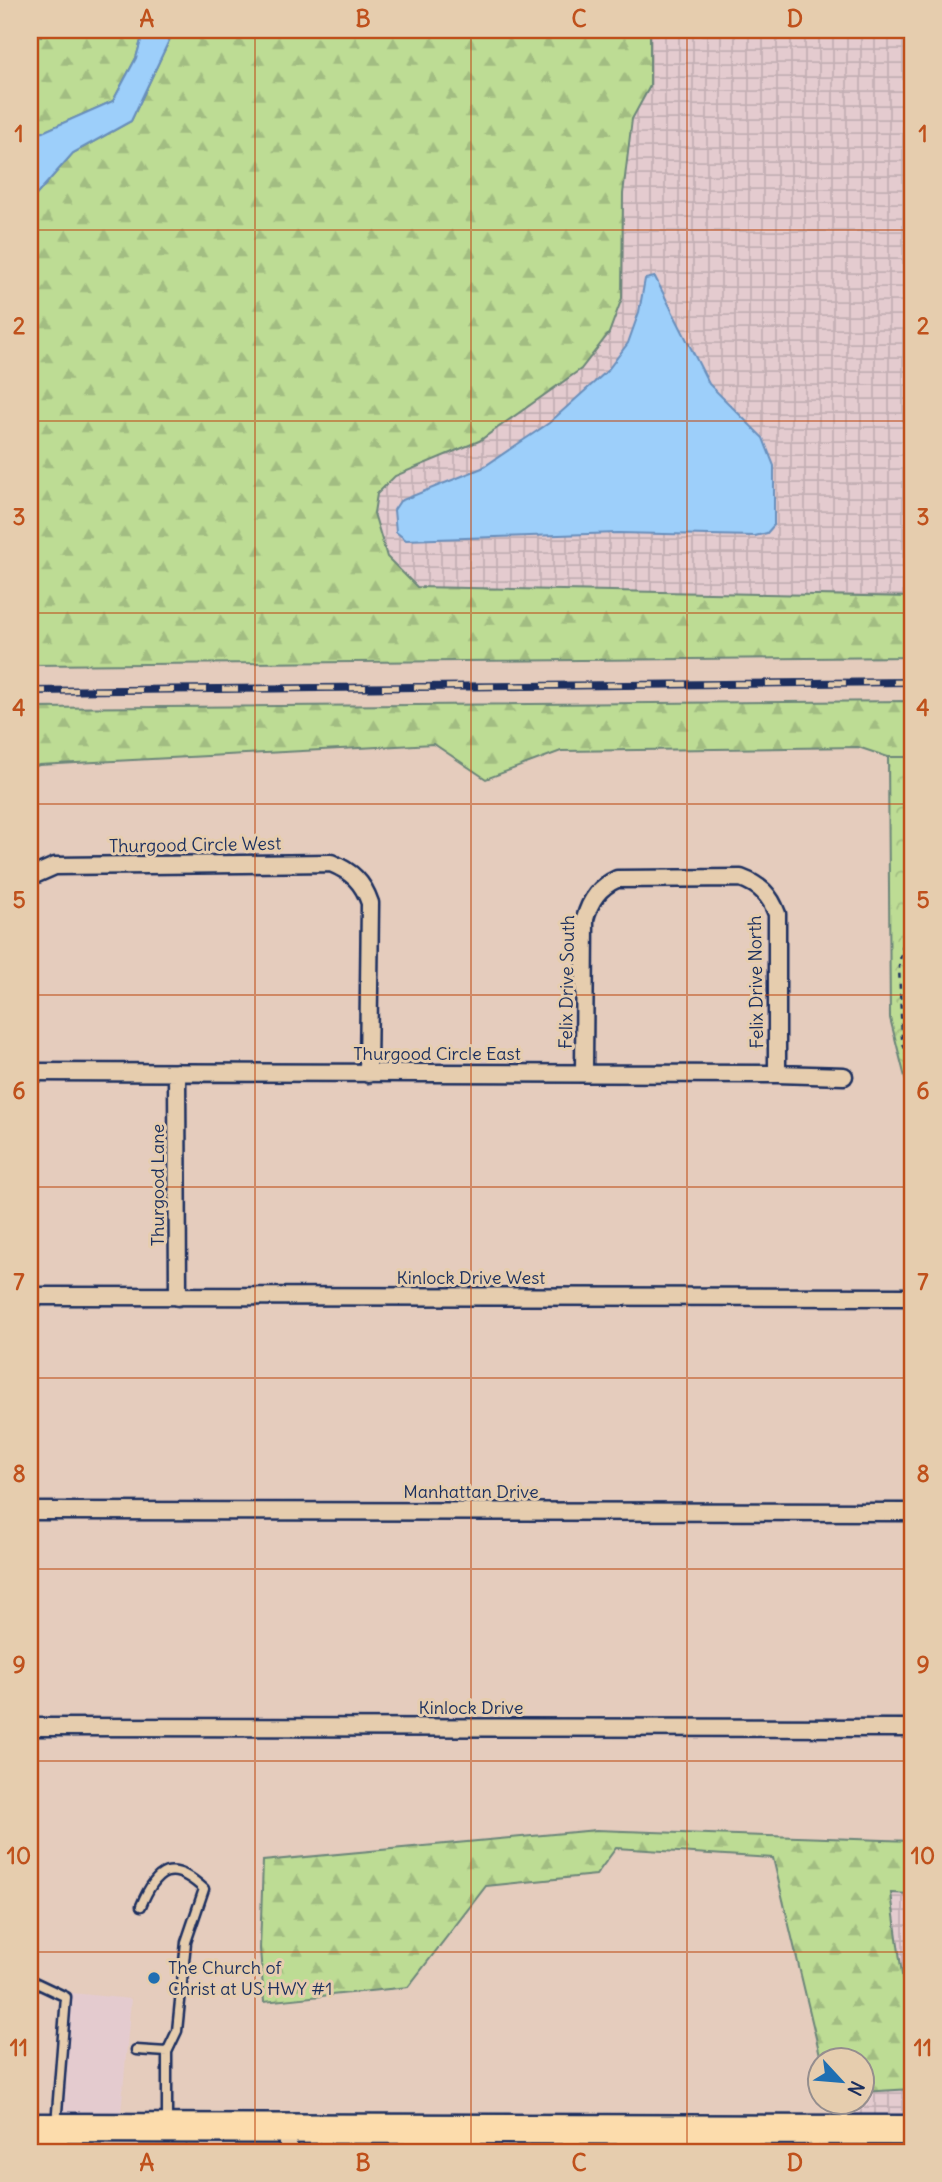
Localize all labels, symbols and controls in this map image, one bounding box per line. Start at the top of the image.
text: A [140,4,155,33]
text: B [355,4,371,33]
text: C [571,4,587,33]
text: D [787,4,803,33]
text: 1 [14,119,24,148]
text: 1 [918,119,928,148]
text: 2 [13,311,26,340]
text: 2 [917,311,930,340]
text: 3 [12,502,26,531]
text: 3 [916,502,930,531]
text: 4 [12,693,26,722]
text: 4 [916,693,930,722]
street label: Thurgood Circle West [109,831,281,858]
text: 5 [12,885,26,914]
text: 5 [916,885,930,914]
street label: Felix Drive South [554,915,579,1049]
street label: Felix Drive North [743,915,768,1049]
street label: Thurgood Circle East [353,1042,521,1065]
text: 6 [12,1076,26,1105]
text: 6 [916,1076,930,1105]
street label: Thurgood Lane [146,1124,169,1246]
street label: Kinlock Drive West [397,1266,545,1289]
text: 7 [13,1267,25,1296]
text: 7 [917,1267,929,1296]
text: 8 [12,1459,26,1488]
text: 8 [916,1459,930,1488]
street label: Manhattan Drive [403,1480,539,1503]
text: 9 [12,1650,26,1679]
text: 9 [916,1650,930,1679]
street label: Kinlock Drive [419,1696,523,1719]
text: 10 [7,1841,31,1870]
text: 10 [911,1841,935,1870]
place label: The Church of Christ at US HWY #1 [168,1956,333,2000]
marker: The Church of Christ at US HWY #1 [146,1970,162,1986]
text: 11 [10,2033,28,2062]
text: 11 [914,2033,932,2062]
north arrow [806,2046,876,2116]
text: N [843,2077,870,2100]
text: A [140,2148,155,2177]
text: B [355,2148,371,2177]
text: C [571,2148,587,2177]
text: D [787,2148,803,2177]

